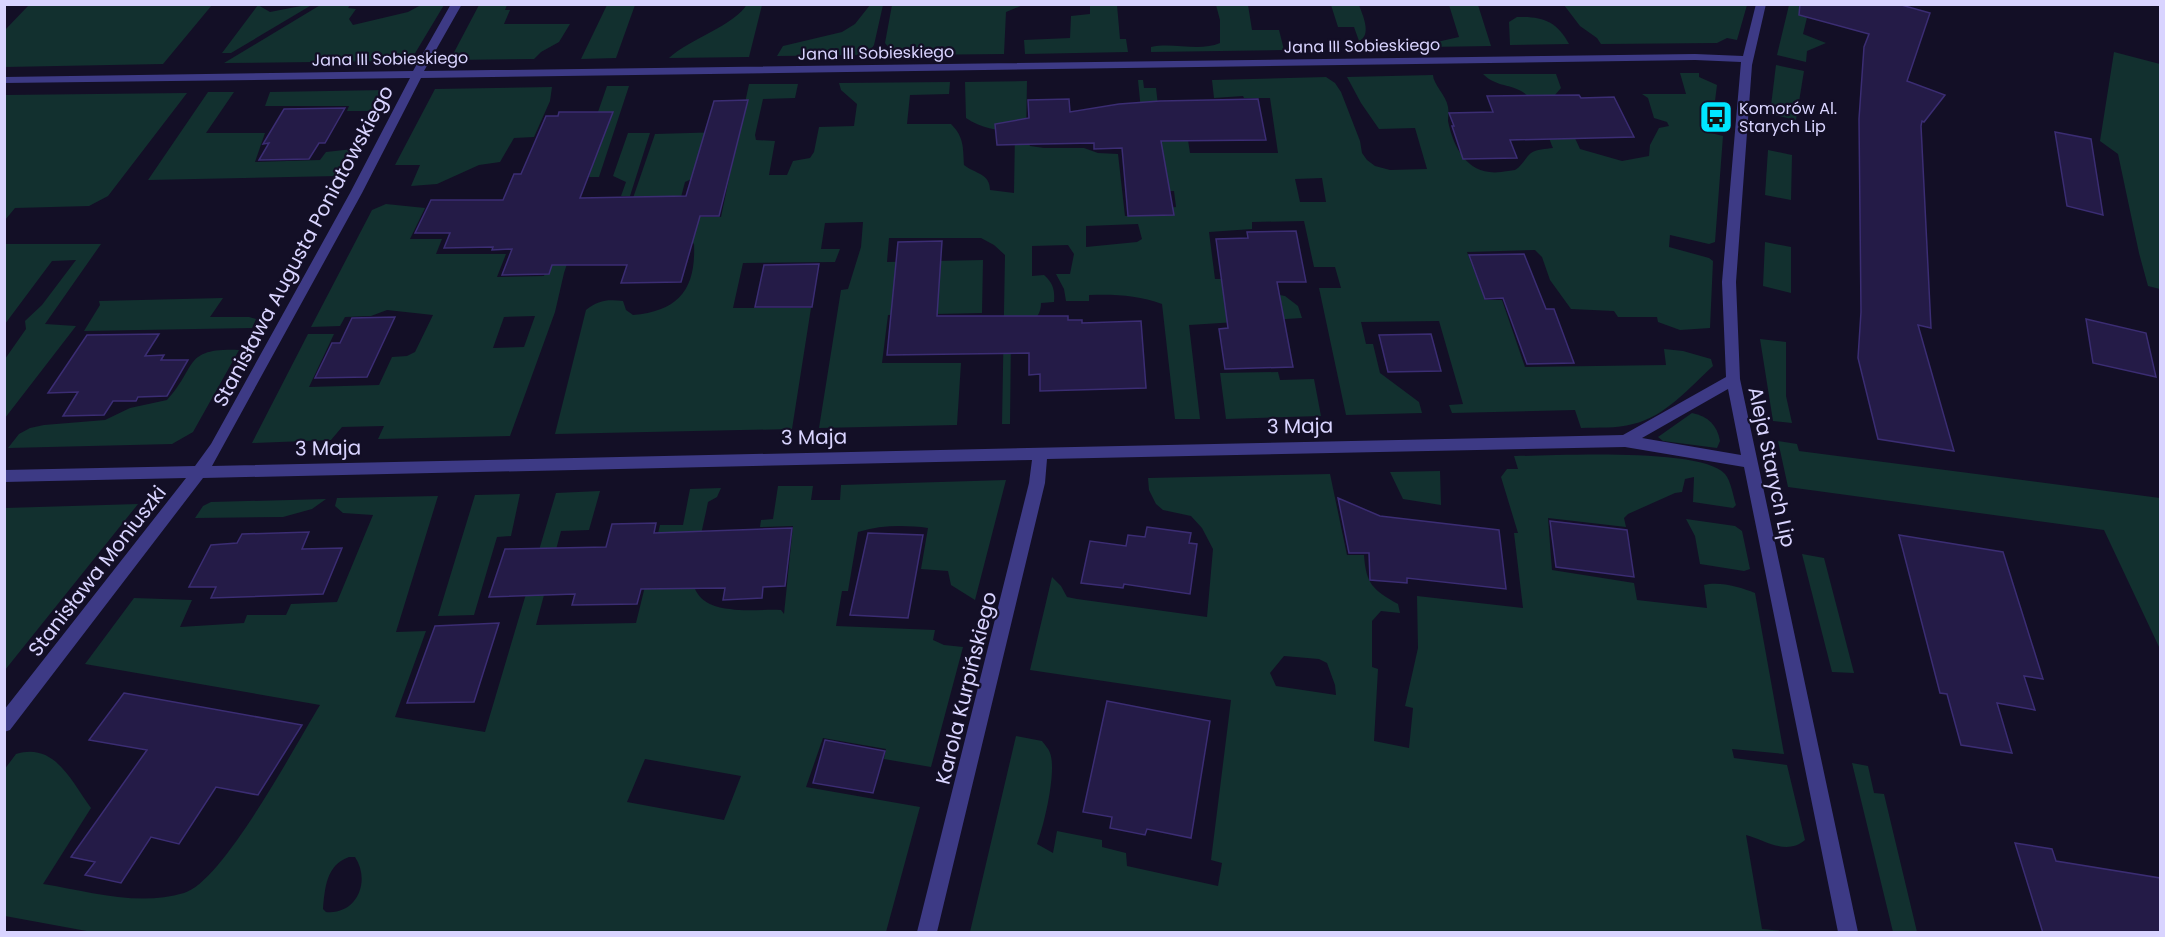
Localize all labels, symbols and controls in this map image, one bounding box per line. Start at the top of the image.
street label: Jana III Sobieskiego [1284,33,1440,59]
street label: Jana III Sobieskiego [798,40,954,66]
street label: Jana III Sobieskiego [312,46,468,72]
street label: Stanisława Augusta Poniatowskiego [206,80,400,412]
place label: Komorów Al. Starych Lip [1739,97,1837,138]
bus stop icon: Komorów Al. Starych Lip [1698,99,1734,135]
street label: Aleja Starych Lip [1741,384,1803,550]
street label: 3 Maja [1267,411,1333,441]
street label: 3 Maja [781,422,847,452]
street label: 3 Maja [295,433,361,463]
street label: Stanisława Moniuszki [21,480,173,662]
street label: Karola Kurpińskiego [929,589,1003,787]

